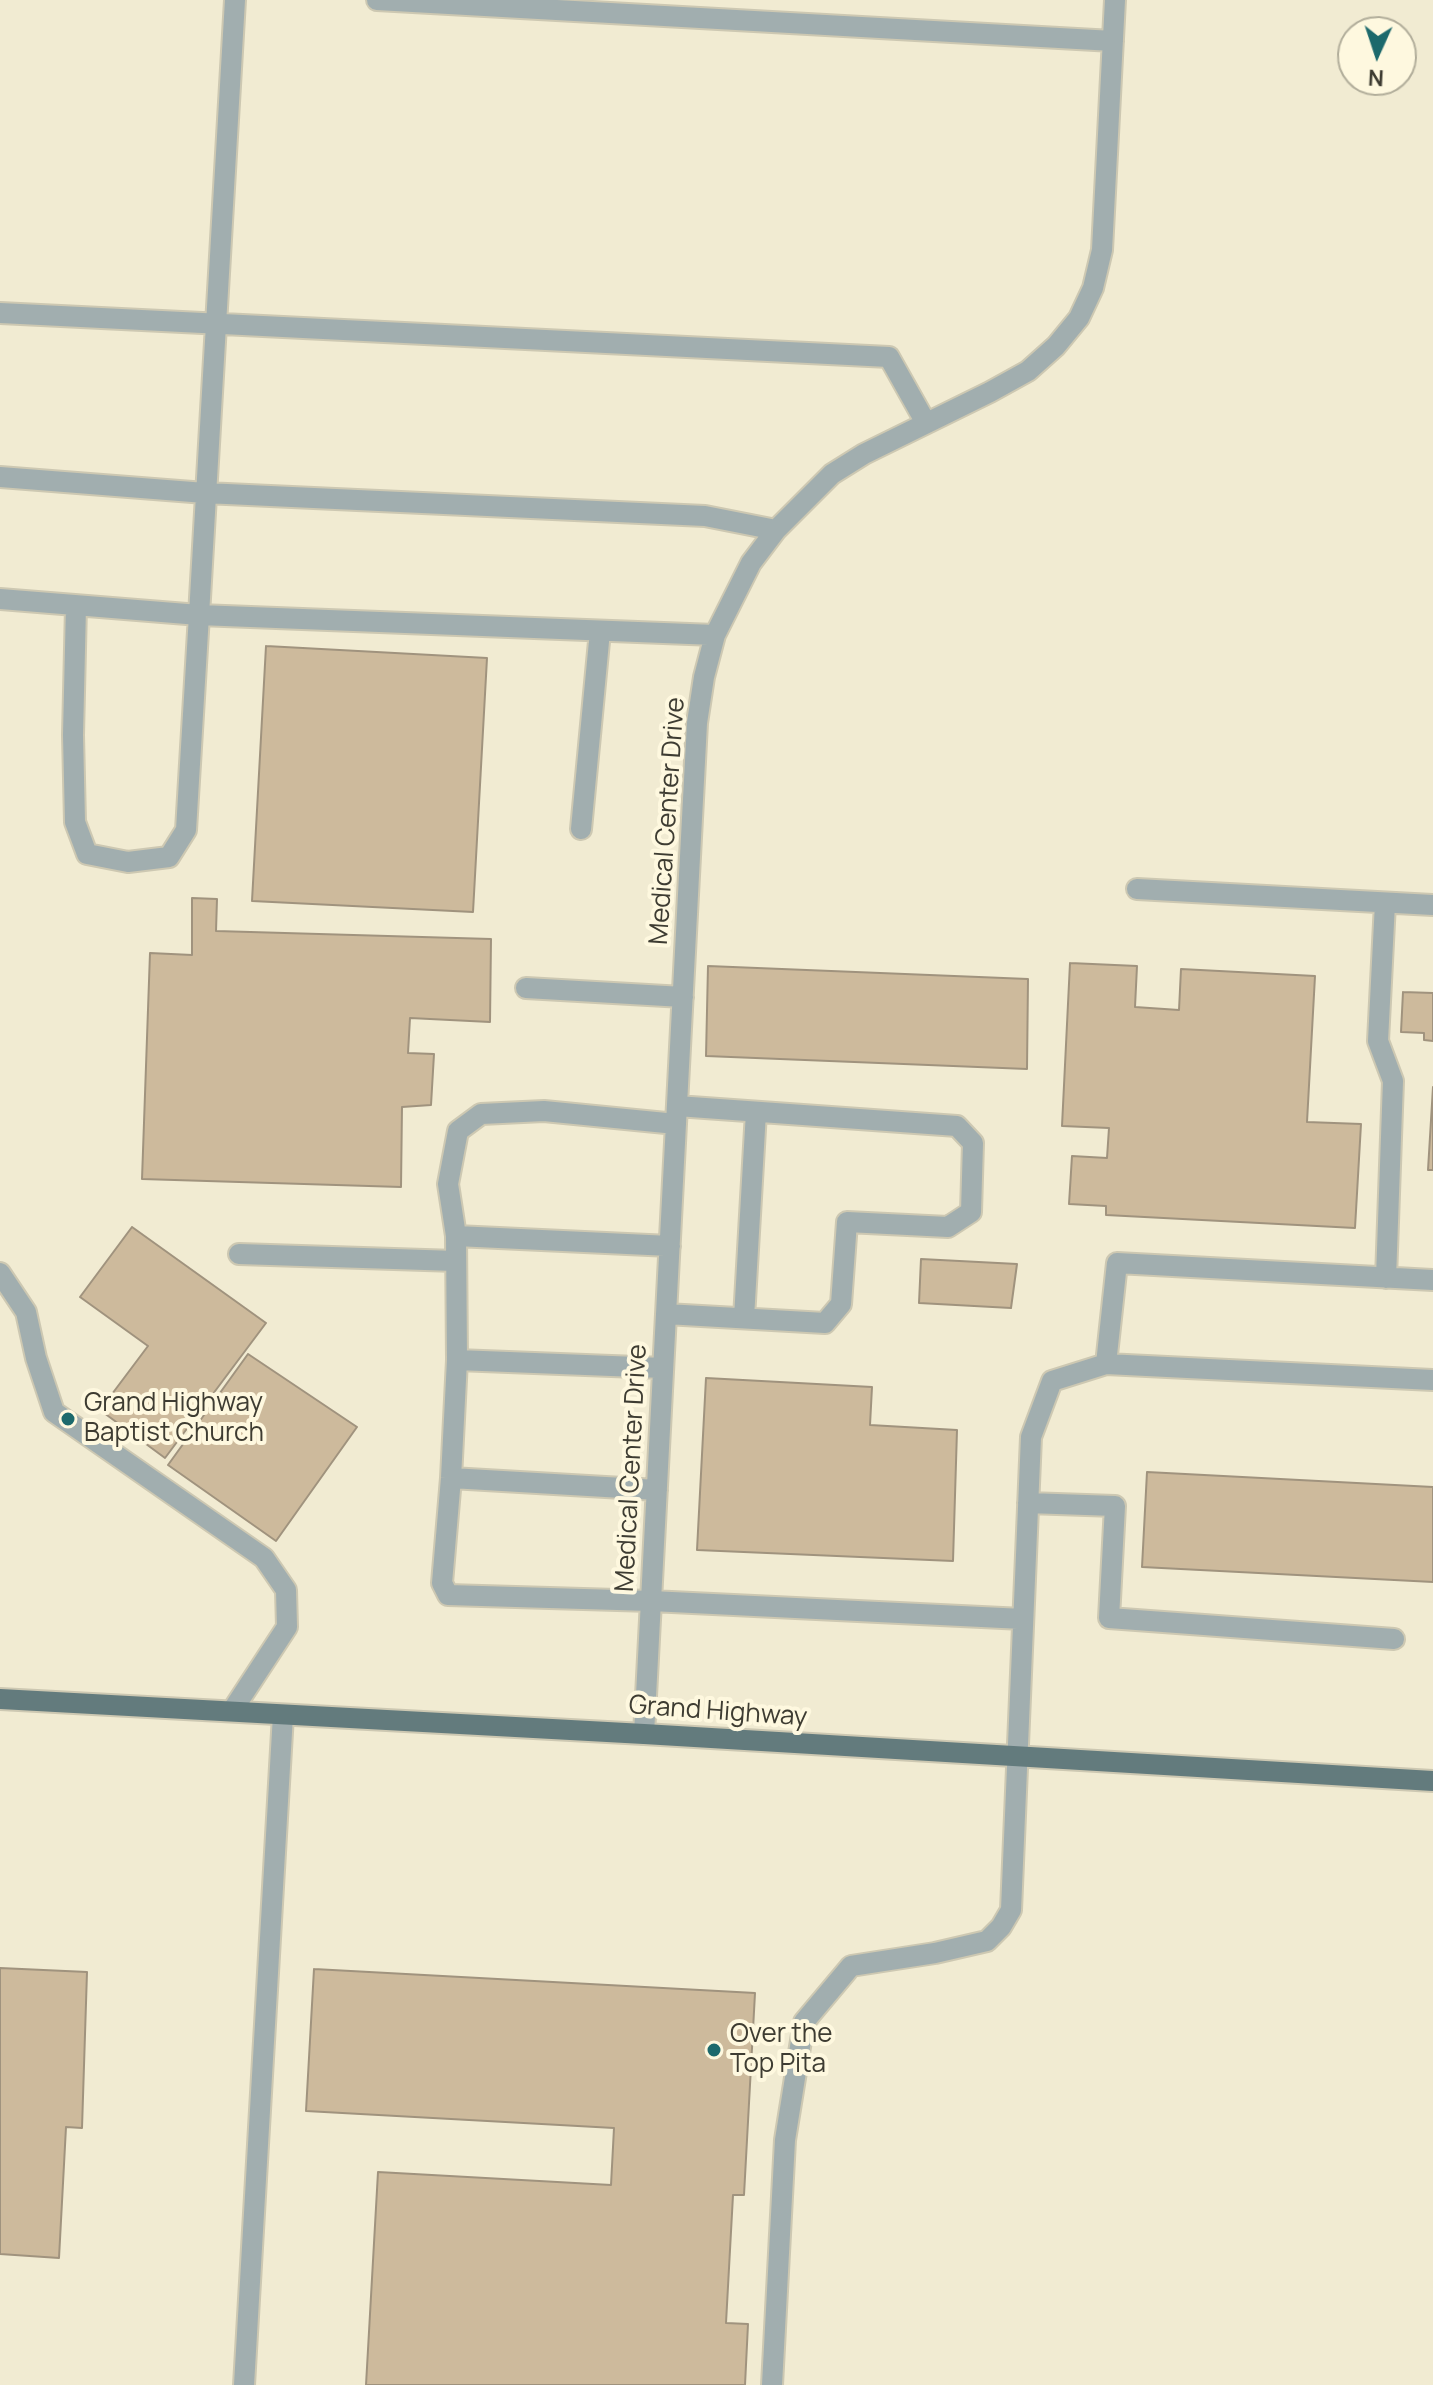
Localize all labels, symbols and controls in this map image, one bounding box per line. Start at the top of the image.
north arrow [1337,16,1417,96]
text: N [1367,63,1385,93]
street label: Medical Center Drive [644,696,692,946]
street label: Medical Center Drive [610,1343,654,1593]
place label: Grand Highway Baptist Church [84,1388,264,1450]
marker: Grand Highway Baptist Church [59,1410,77,1428]
street label: Grand Highway [628,1690,808,1734]
place label: Over the Top Pita [730,2019,832,2080]
marker: Over the Top Pita [705,2041,723,2059]

